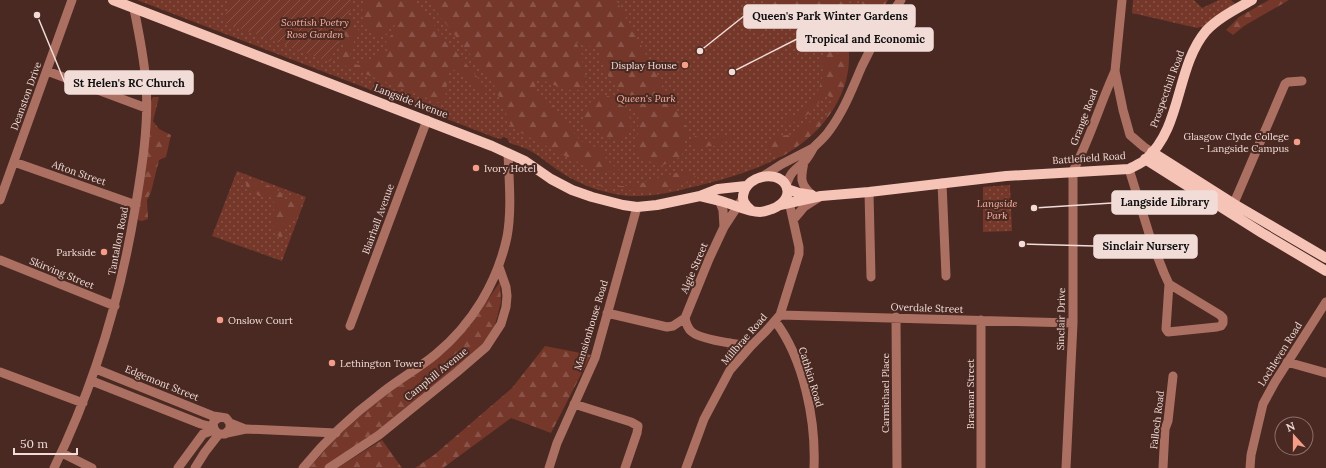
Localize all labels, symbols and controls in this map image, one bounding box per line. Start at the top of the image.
callout: Queen's Park Winter Gardens [744,5,915,28]
text: Queen's Park Winter Gardens [752,9,908,23]
park label: Scottish Poetry Rose Garden [281,16,349,41]
callout: Tropical and Economic [797,28,933,51]
text: Tropical and Economic [805,32,925,46]
street label: Prospecthill Road [1147,49,1187,129]
street label: Deanston Drive [8,59,45,132]
place label: Display House [611,59,678,72]
marker: Display House [680,60,690,70]
callout: St Helen's RC Church [65,71,193,94]
text: St Helen's RC Church [73,76,185,90]
street label: Langside Avenue [372,81,450,121]
street label: Grange Road [1067,87,1101,147]
park label: Queen's Park [616,92,676,105]
place label: Glasgow Clyde College - Langside Campus [1184,130,1290,155]
marker: Glasgow Clyde College - Langside Campus [1292,137,1302,147]
street label: Battlefield Road [1052,149,1126,167]
street label: Afton Street [49,157,108,188]
place label: Ivory Hotel [484,162,536,175]
marker: Ivory Hotel [471,163,481,173]
street label: Blairhall Avenue [359,181,397,256]
callout: Langside Library [1112,191,1217,214]
text: Langside Library [1121,195,1210,209]
park label: Langside Park [977,197,1017,222]
street label: Tantallon Road [105,206,131,276]
callout: Sinclair Nursery [1094,235,1197,258]
text: Sinclair Nursery [1103,239,1190,253]
street label: Algie Street [677,241,711,296]
place label: Parkside [56,246,97,259]
marker: Parkside [99,247,109,257]
street label: Skirving Street [28,254,96,292]
street label: Mansionhouse Road [571,278,611,372]
street label: Sinclair Drive [1054,287,1068,350]
street label: Overdale Street [890,300,964,316]
street label: Millbrae Road [718,311,770,367]
place label: Onslow Court [228,314,293,327]
marker: Onslow Court [215,315,225,325]
street label: Lochleven Road [1255,319,1305,389]
street label: Camphill Avenue [402,344,471,404]
street label: Cathkin Road [796,345,826,409]
street label: Carmichael Place [879,352,892,433]
place label: Lethington Tower [340,357,424,370]
marker: Lethington Tower [327,358,337,368]
street label: Braemar Street [964,359,977,429]
street label: Edgemont Street [123,362,201,404]
street label: Falloch Road [1147,390,1167,450]
north arrow [1274,416,1314,456]
text: N [1284,418,1297,435]
scale bar [14,430,77,456]
text: 50 m [20,436,48,451]

